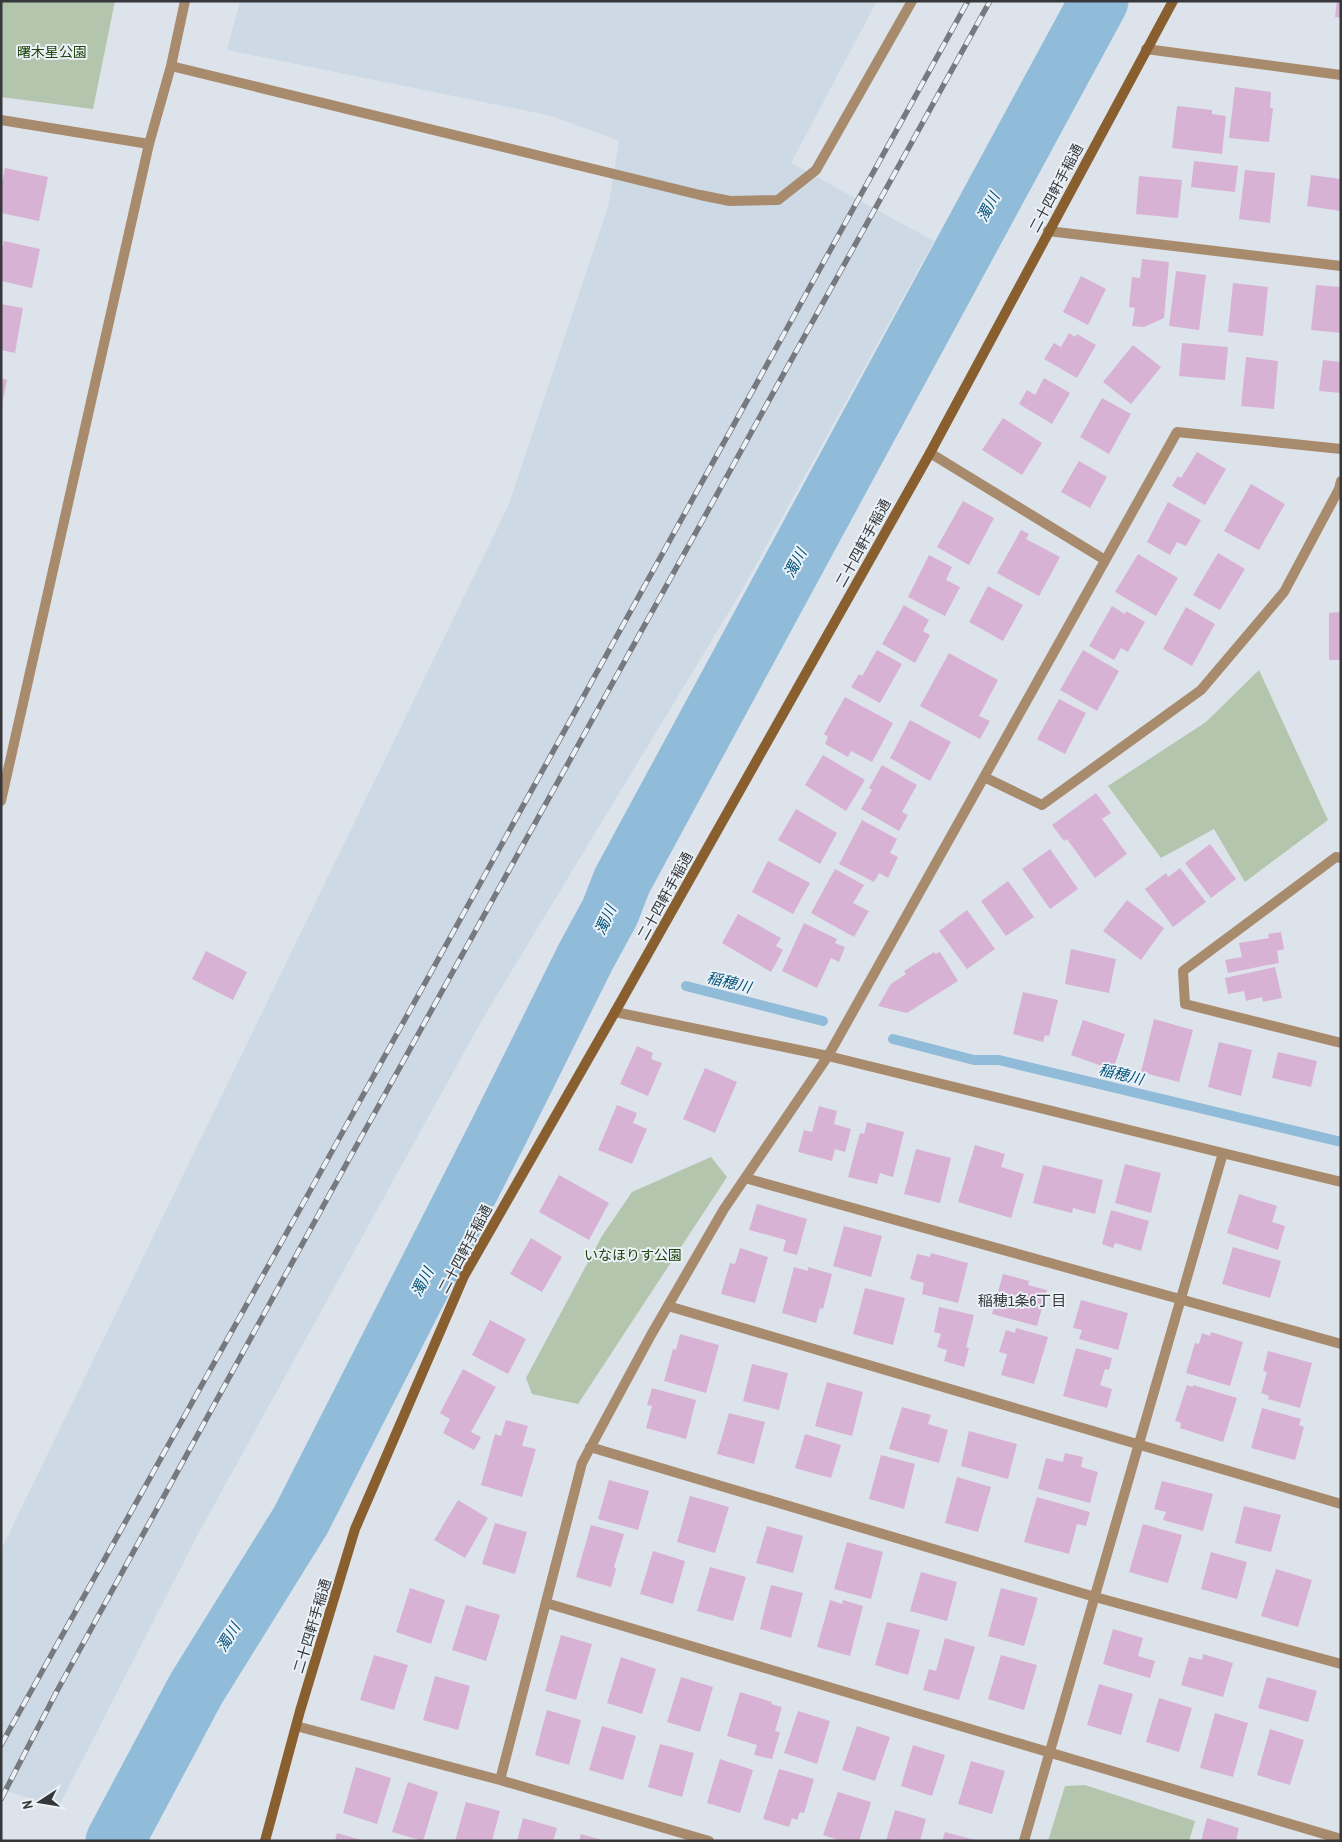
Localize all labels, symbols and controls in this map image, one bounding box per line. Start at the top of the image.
park label: 曙木星公園 [17,43,87,61]
street label: 二十四軒手稲通 [1025,141,1087,235]
water label: 濁川 [972,187,1005,225]
street label: 二十四軒手稲通 [831,496,895,590]
water label: 濁川 [779,543,812,581]
street label: 二十四軒手稲通 [633,849,697,943]
water label: 濁川 [589,900,622,938]
water label: 稲穂川 [705,966,755,998]
water label: 稲穂川 [1097,1058,1147,1090]
street label: 二十四軒手稲通 [434,1202,496,1296]
park label: いなほりす公園 [584,1246,682,1264]
water label: 濁川 [406,1262,439,1300]
district label: 稲穂1条6丁目 [978,1290,1066,1311]
street label: 二十四軒手稲通 [289,1577,335,1675]
water label: 濁川 [211,1617,246,1655]
north arrow [15,1777,65,1827]
text: N [18,1799,37,1811]

